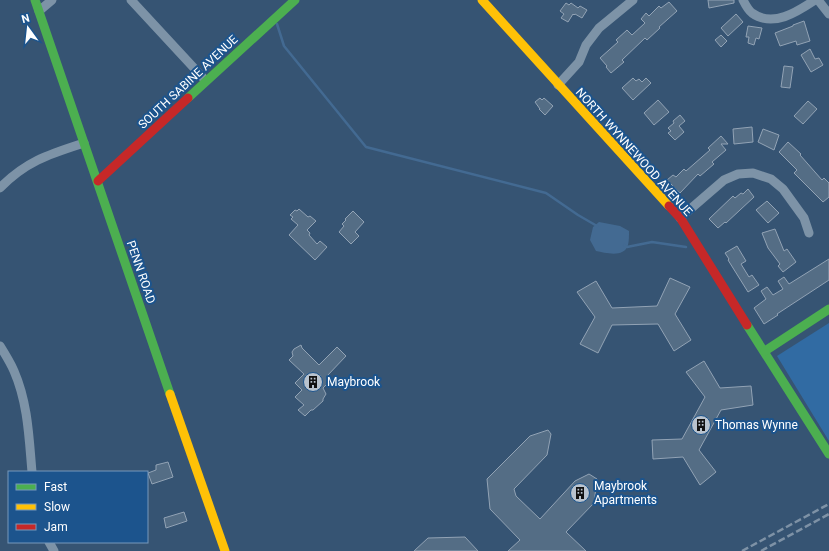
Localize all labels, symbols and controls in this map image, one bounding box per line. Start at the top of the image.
north arrow [8,8,48,48]
text: N [20,11,31,26]
street label: SOUTH SABINE AVENUE [135,32,241,132]
street label: NORTH WYNNEWOOD AVENUE [573,85,695,219]
street label: PENN ROAD [124,239,158,305]
building icon: Maybrook [302,371,324,393]
place label: Maybrook [327,375,381,389]
building icon: Thomas Wynne [690,414,712,436]
place label: Thomas Wynne [715,418,798,432]
legend [8,471,148,543]
place label: Maybrook Apartments [594,479,657,507]
text: Fast [44,480,67,494]
building icon: Maybrook Apartments [569,482,591,504]
text: Slow [44,500,70,514]
text: Jam [44,520,68,534]

